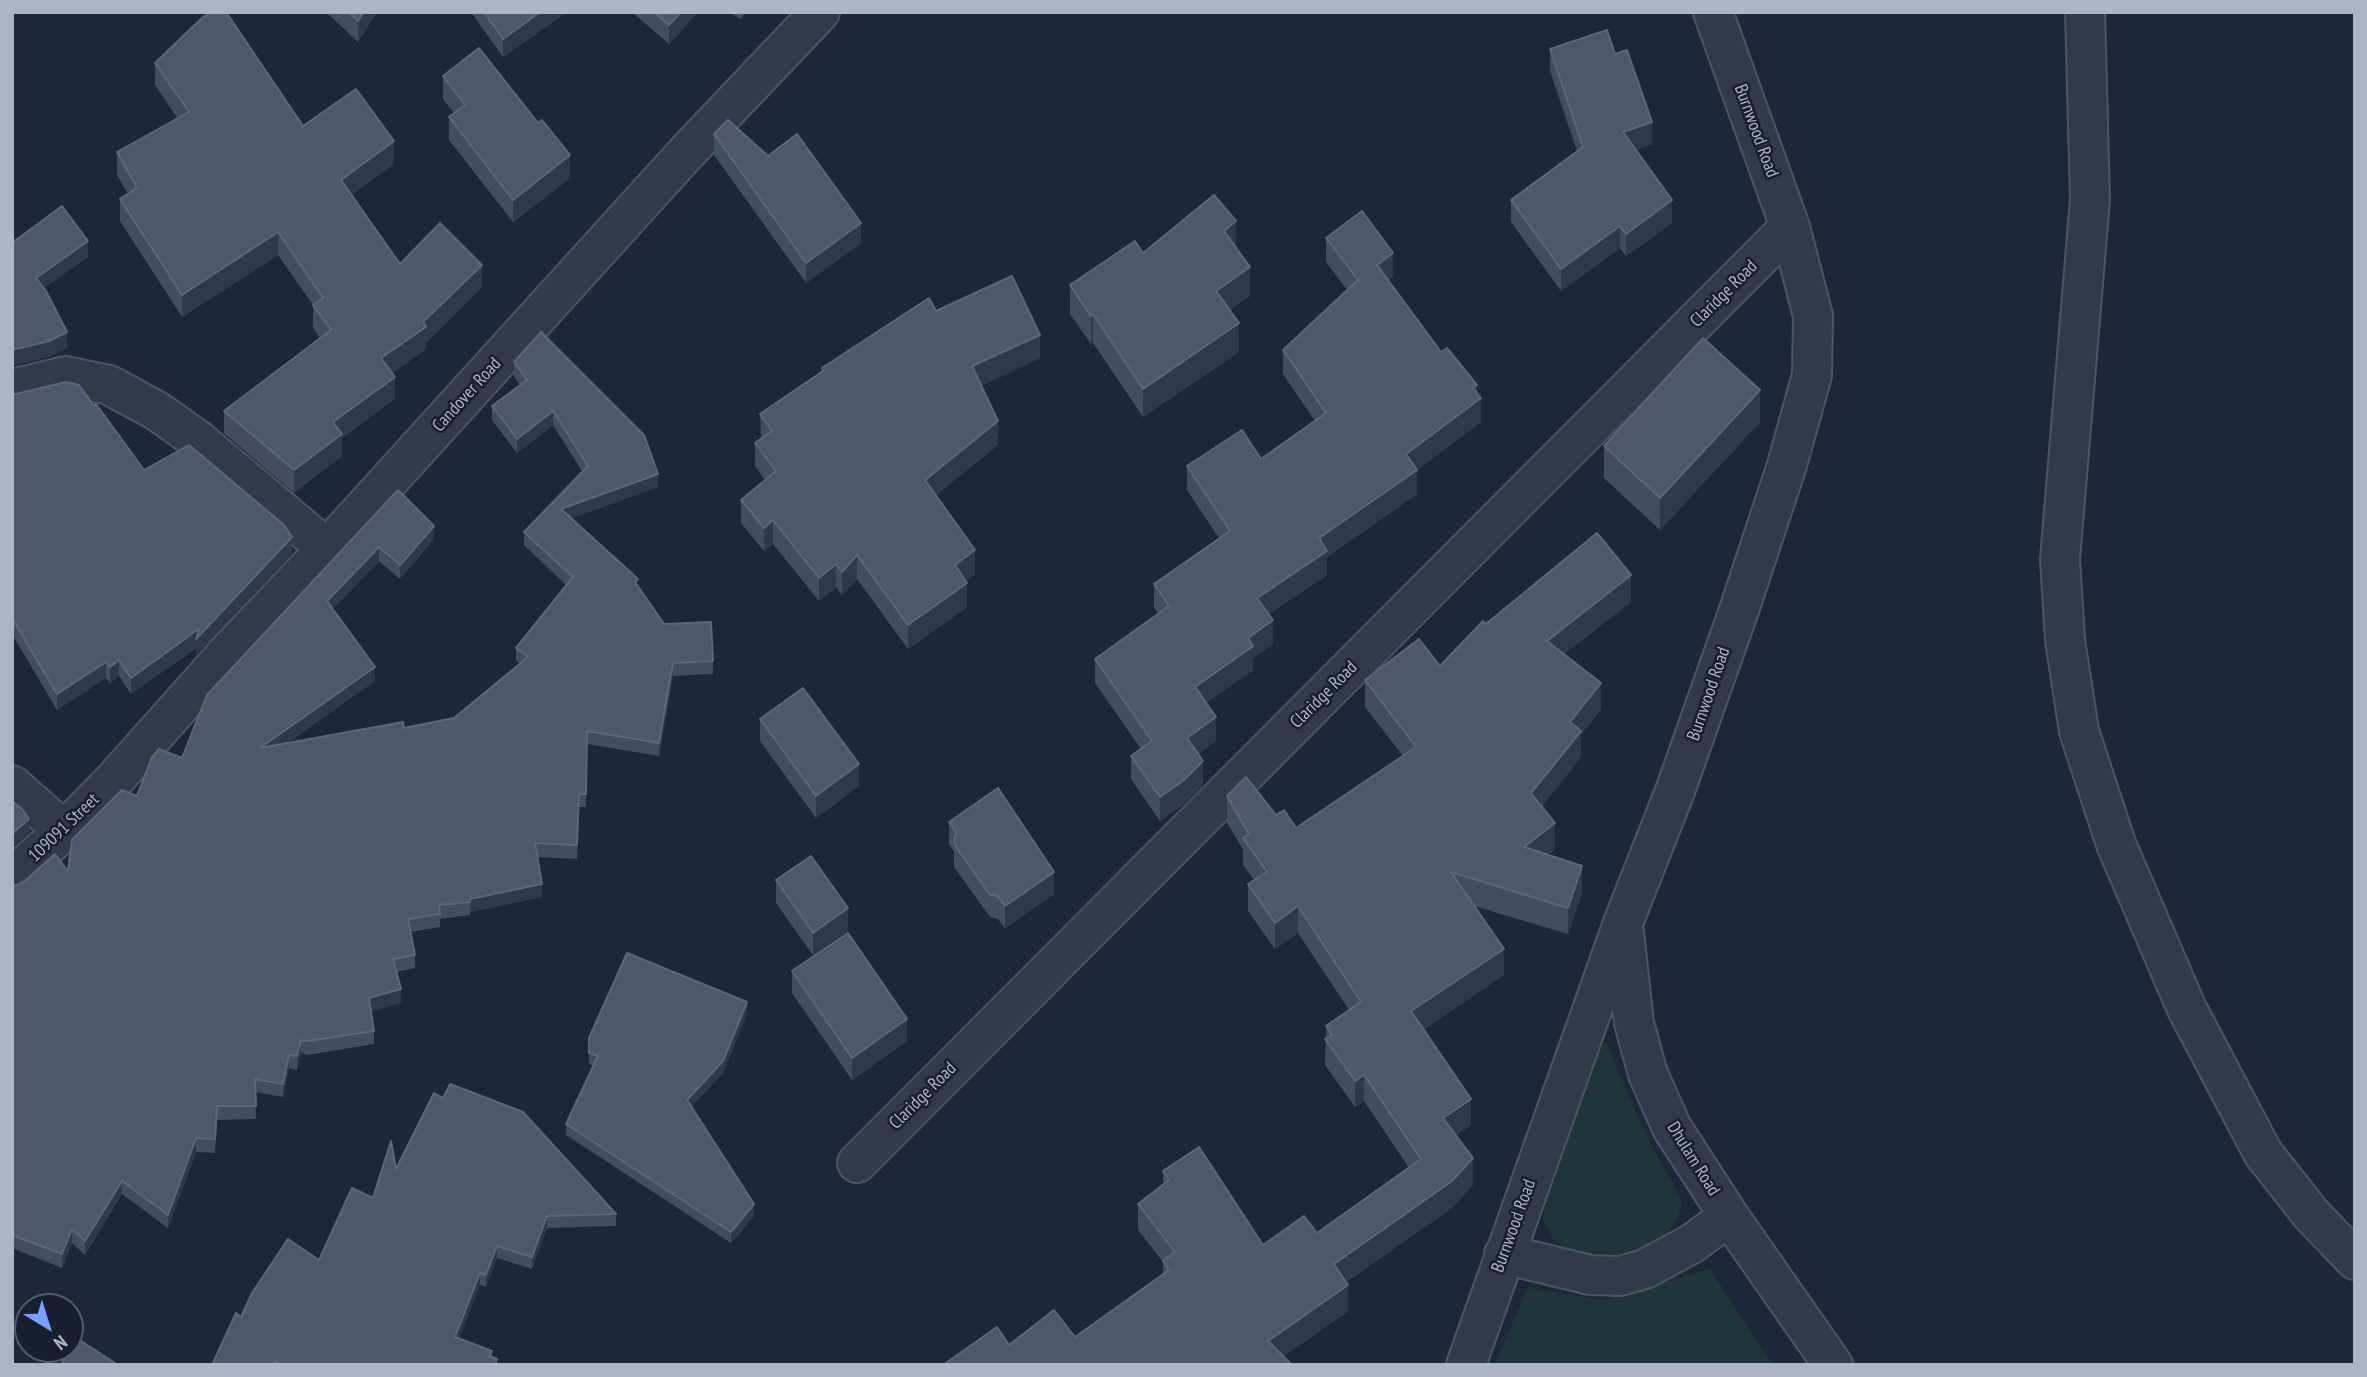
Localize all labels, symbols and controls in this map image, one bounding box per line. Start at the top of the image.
street label: Burnwood Road [1729,82,1783,180]
street label: Claridge Road [1686,256,1762,332]
street label: Candover Road [428,353,506,437]
street label: Burnwood Road [1683,644,1735,744]
street label: Claridge Road [1286,657,1362,733]
street label: 109091 Street [24,789,104,867]
street label: Claridge Road [885,1058,961,1134]
street label: Dhulam Road [1662,1118,1724,1200]
street label: Burnwood Road [1487,1177,1541,1275]
north arrow [14,1293,84,1363]
text: N [49,1330,72,1356]

